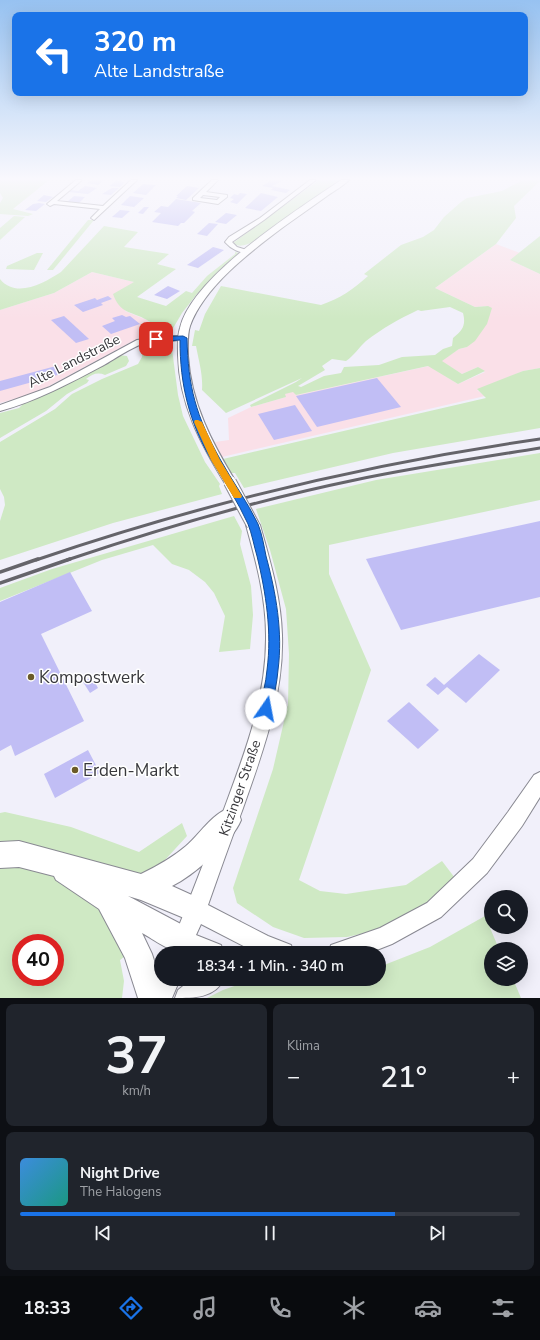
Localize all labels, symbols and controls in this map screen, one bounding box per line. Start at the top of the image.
text: 320 m [94,23,177,61]
icon: left [28,28,80,80]
text: Alte Landstraße [94,59,224,83]
pin [139,322,173,356]
icon: arrive [145,328,167,350]
street label: Alte Landstraße [25,330,123,392]
place label: Kompostwerk [39,666,145,689]
marker: Kompostwerk [26,672,36,682]
position arrow [245,688,287,730]
street label: Kitzinger Straße [215,737,265,839]
place label: Erden-Markt [83,759,180,782]
marker: Erden-Markt [70,765,80,775]
map controls [484,890,528,986]
button: search [484,890,528,934]
speed limit sign: 40 [12,934,64,986]
button: layers [484,942,528,986]
text: 18:34 · 1 Min. · 340 m [196,956,344,976]
text: 37 [105,1020,168,1091]
text: Klima [287,1037,320,1055]
text: 21° [380,1057,427,1098]
text: − [287,1062,300,1092]
text: + [507,1062,520,1092]
text: km/h [122,1082,151,1100]
text: Night Drive [80,1163,160,1183]
text: The Halogens [80,1183,161,1201]
icon: previous [92,1222,114,1244]
icon: pause [259,1222,281,1244]
icon: next [426,1222,448,1244]
icon: directions [117,1294,145,1322]
icon: music [191,1294,219,1322]
icon: phone [266,1294,294,1322]
icon: climate [340,1294,368,1322]
icon: car [414,1294,442,1322]
icon: filters [489,1294,517,1322]
text: 18:33 [23,1296,71,1320]

